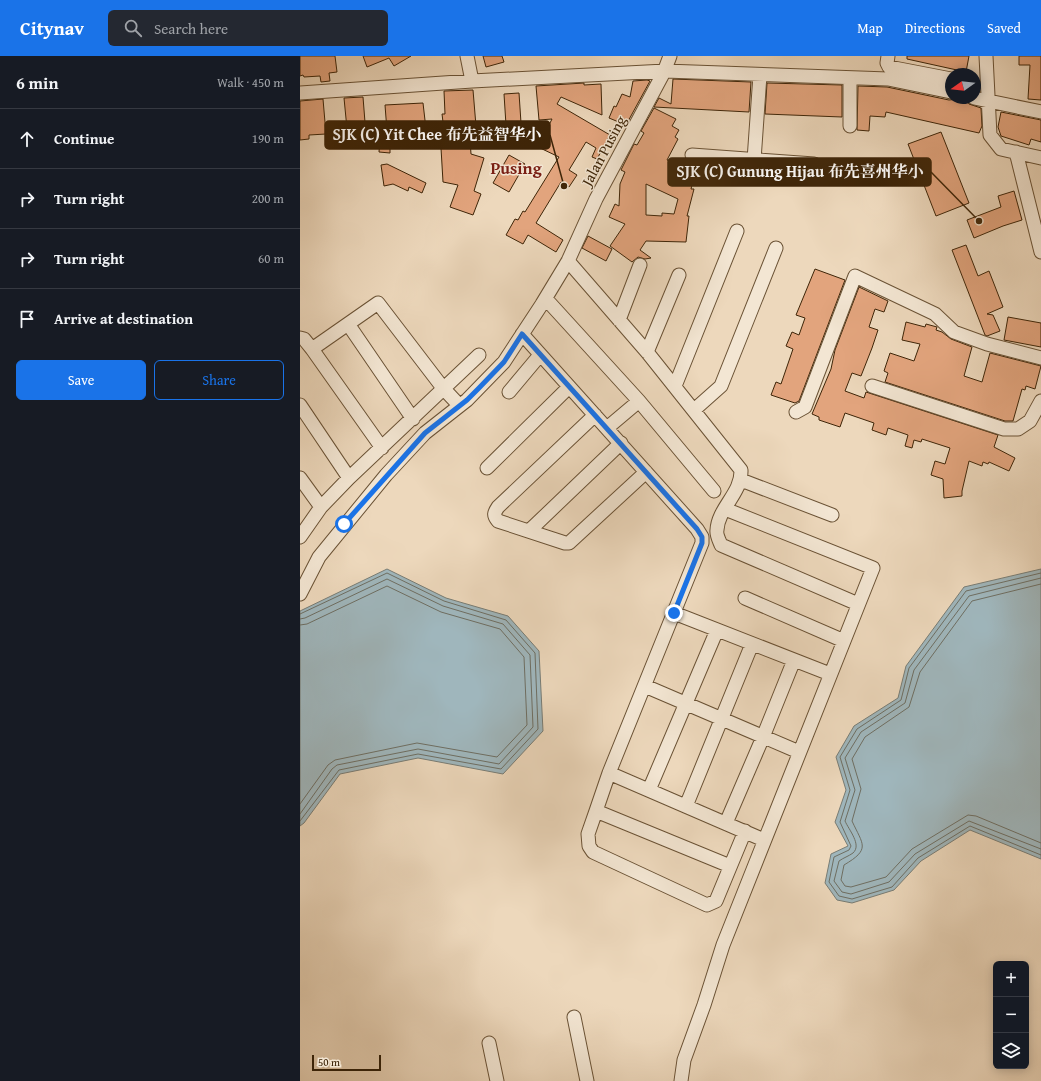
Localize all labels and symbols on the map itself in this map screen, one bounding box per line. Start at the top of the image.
north arrow [945,68,981,104]
street label: Jalan Pusing [575,111,631,191]
callout: SJK (C) Yit Chee 布先益智华小 [325,121,550,149]
text: SJK (C) Yit Chee 布先益智华小 [332,122,542,146]
district label: Pusing [490,155,542,180]
callout: SJK (C) Gunung Hijau 布先喜州华小 [668,158,931,186]
text: SJK (C) Gunung Hijau 布先喜州华小 [676,159,924,183]
route start [335,515,353,533]
route end [665,604,683,622]
scale bar [312,1053,381,1072]

